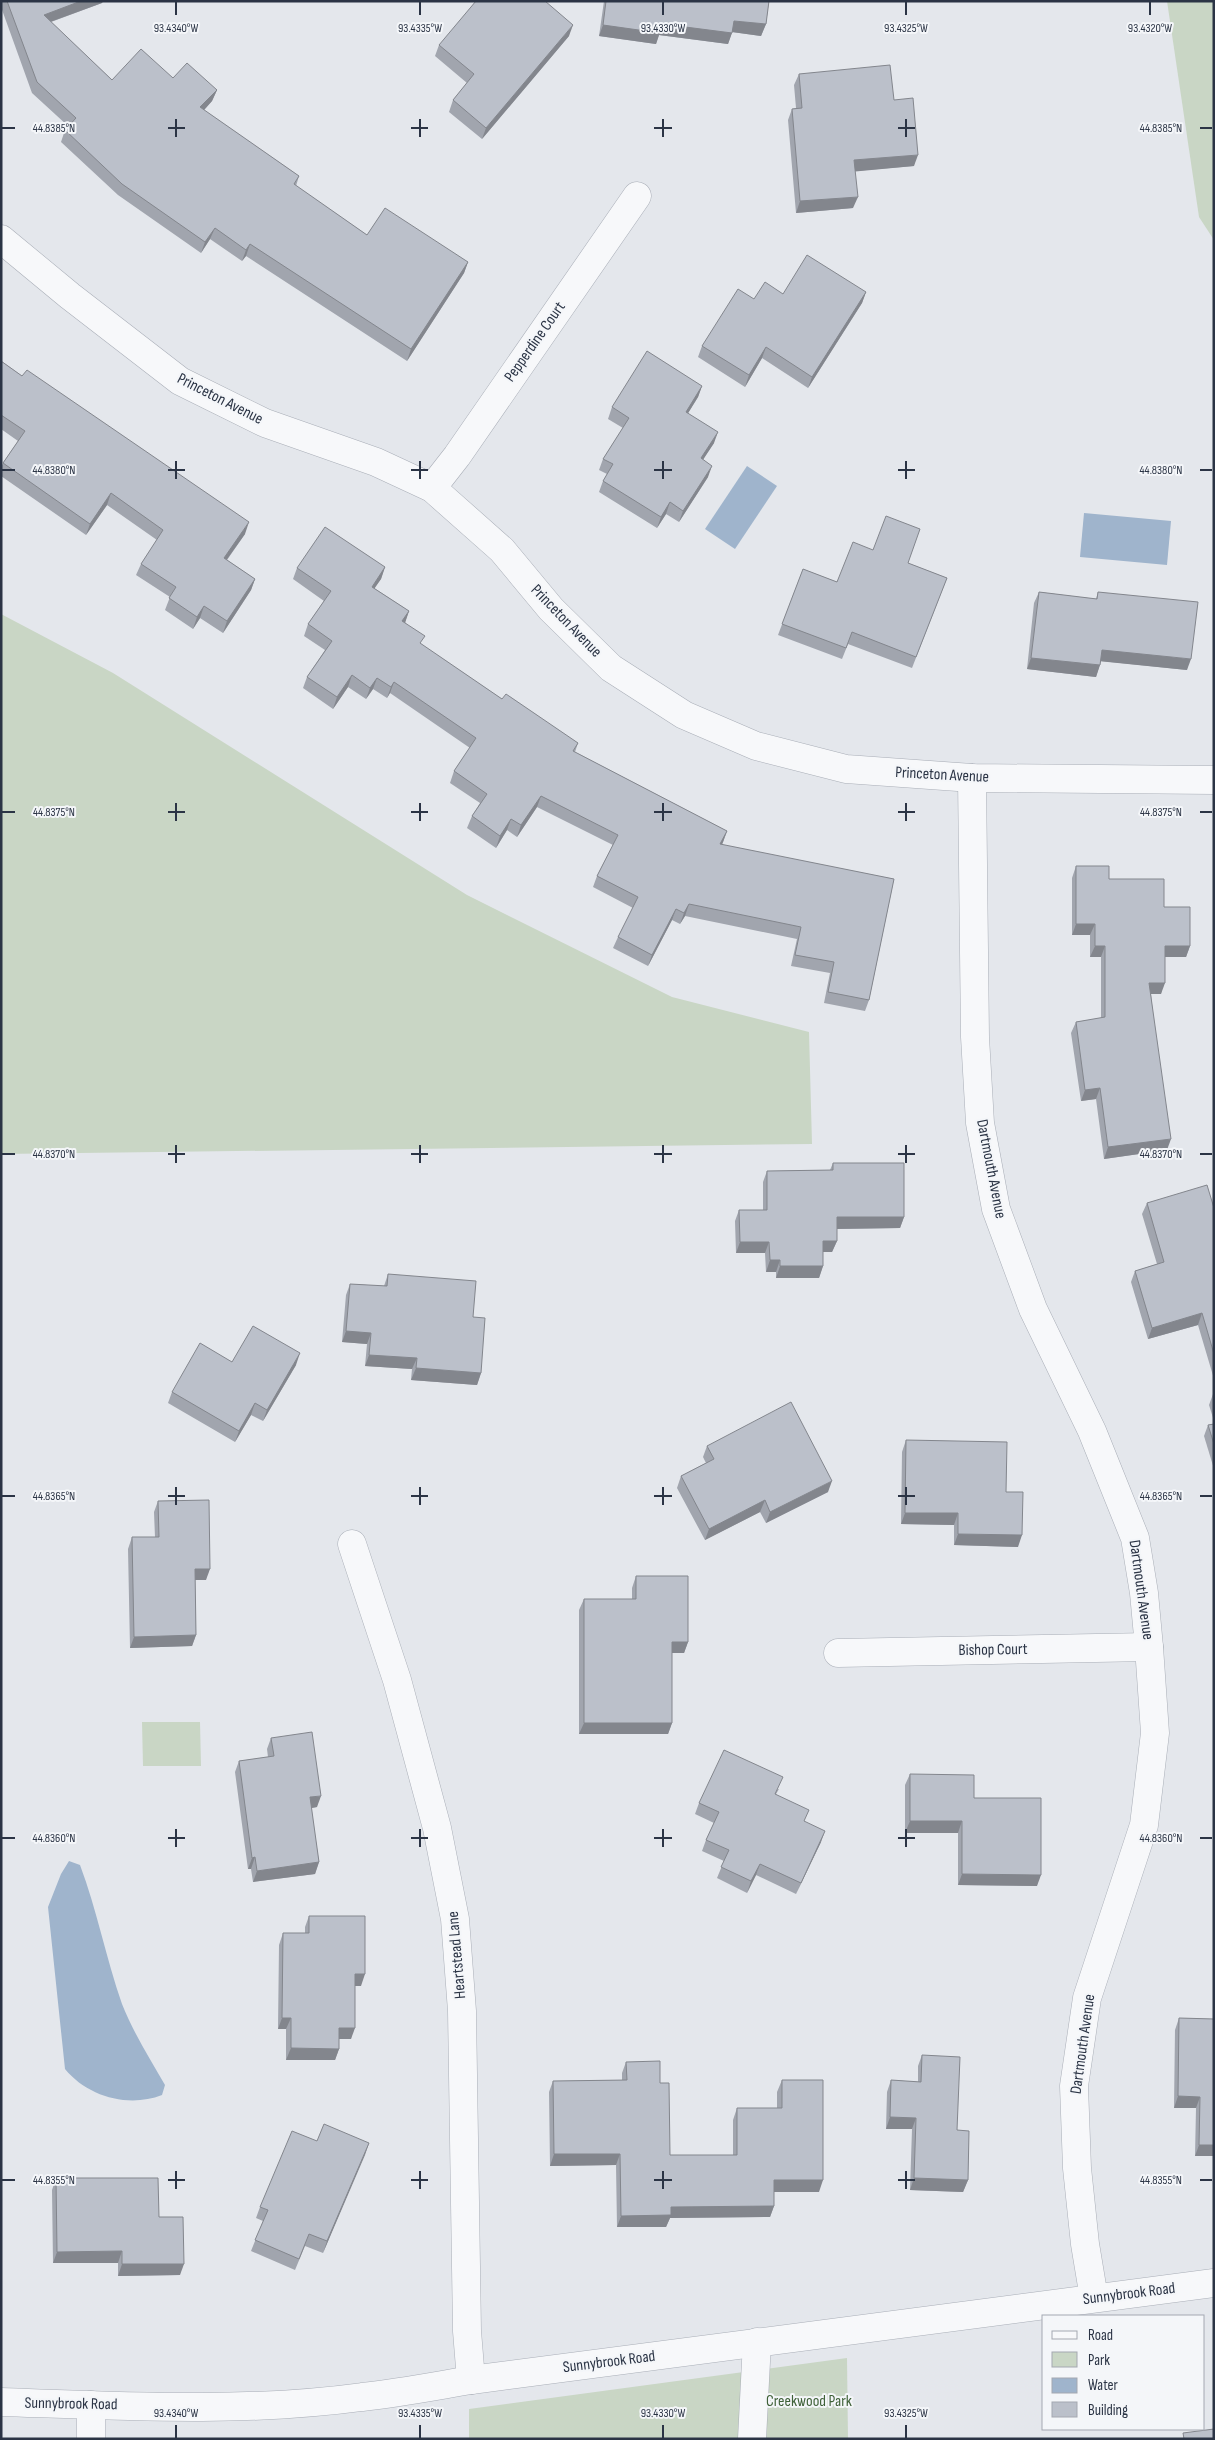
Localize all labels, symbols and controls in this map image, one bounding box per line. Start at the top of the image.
text: 93.4340°W [154,21,198,36]
text: 93.4335°W [398,21,442,36]
text: 93.4330°W [641,21,685,36]
text: 93.4325°W [884,21,928,36]
text: 93.4320°W [1128,21,1172,36]
text: 44.8385°N [33,121,75,136]
text: 44.8385°N [1140,121,1182,136]
street label: Pepperdine Court [500,298,570,386]
street label: Princeton Avenue [174,369,266,429]
text: 44.8380°N [33,463,75,478]
text: 44.8380°N [1140,463,1182,478]
street label: Princeton Avenue [527,581,605,661]
street label: Princeton Avenue [895,763,989,787]
text: 44.8375°N [33,805,75,820]
text: 44.8375°N [1140,805,1182,820]
street label: Dartmouth Avenue [972,1118,1010,1220]
text: 44.8370°N [33,1147,75,1162]
text: 44.8370°N [1140,1147,1182,1162]
text: 44.8365°N [33,1489,75,1504]
text: 44.8365°N [1140,1489,1182,1504]
street label: Dartmouth Avenue [1125,1539,1157,1641]
street label: Bishop Court [958,1640,1028,1660]
text: 44.8360°N [33,1831,75,1846]
text: 44.8360°N [1140,1831,1182,1846]
street label: Heartstead Lane [444,1910,470,2000]
street label: Dartmouth Avenue [1067,1993,1099,2095]
text: 44.8355°N [33,2173,75,2188]
text: 44.8355°N [1140,2173,1182,2188]
street label: Sunnybrook Road [1082,2279,1176,2309]
legend [1042,2315,1205,2430]
text: Road [1088,2326,1113,2345]
street label: Sunnybrook Road [562,2347,656,2377]
text: Park [1088,2351,1110,2370]
text: Water [1088,2376,1119,2395]
park label: Creekwood Park [766,2392,852,2411]
street label: Sunnybrook Road [24,2394,118,2414]
text: Building [1088,2401,1128,2420]
text: 93.4340°W [154,2406,198,2421]
text: 93.4335°W [398,2406,442,2421]
text: 93.4330°W [641,2406,685,2421]
text: 93.4325°W [884,2406,928,2421]

